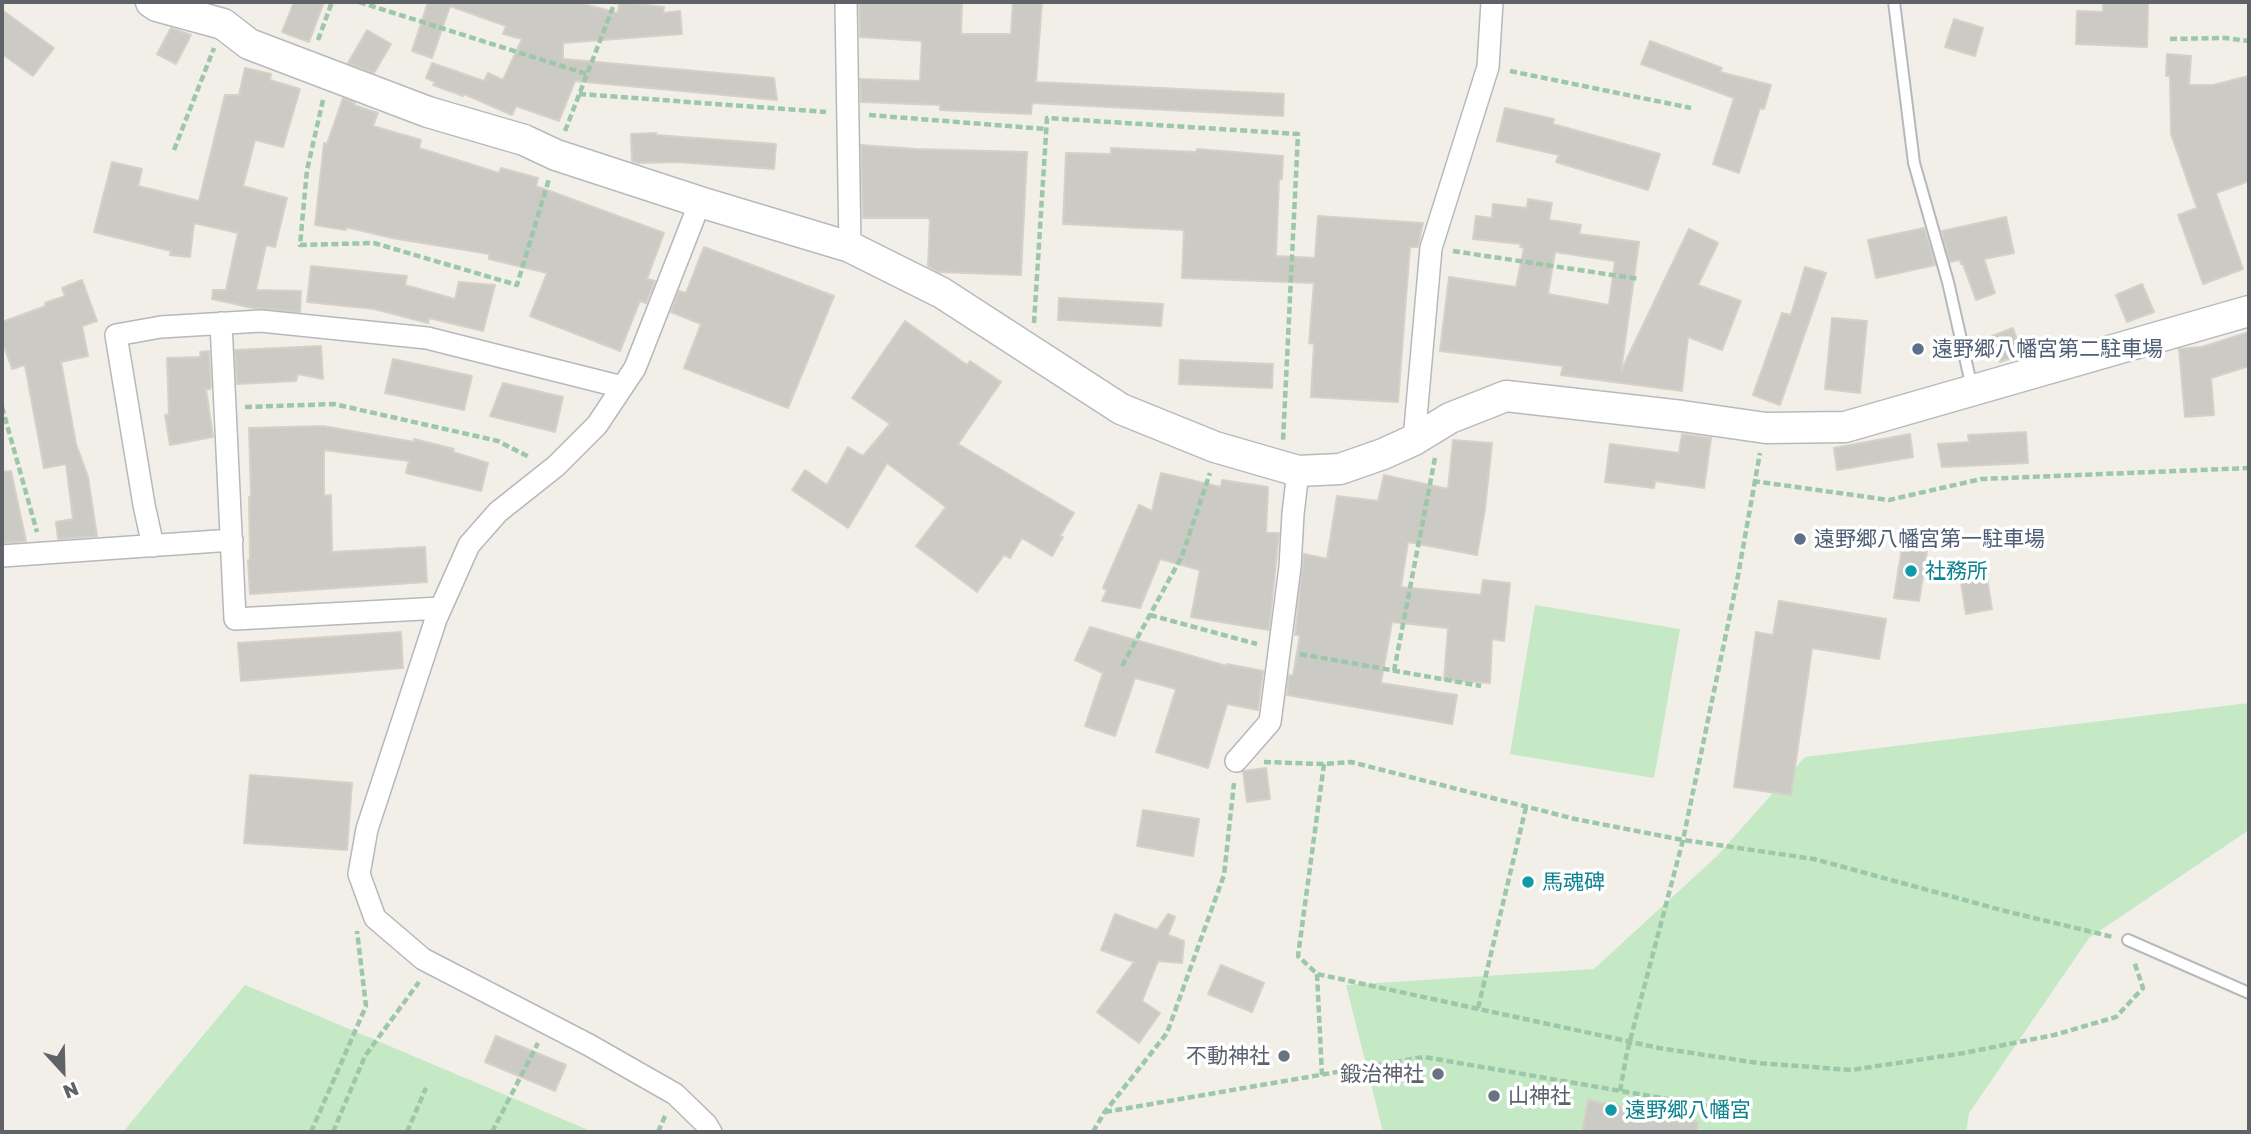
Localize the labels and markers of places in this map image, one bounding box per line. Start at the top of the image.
place label: 遠野郷八幡宮第二駐車場 [1932,336,2163,362]
marker: 遠野郷八幡宮第二駐車場 [1910,341,1926,357]
place label: 遠野郷八幡宮第一駐車場 [1814,526,2045,552]
marker: 遠野郷八幡宮第一駐車場 [1792,531,1808,547]
place label: 社務所 [1925,558,1988,584]
marker: 社務所 [1903,563,1919,579]
place label: 馬魂碑 [1542,869,1605,895]
marker: 馬魂碑 [1520,874,1536,890]
place label: 不動神社 [1186,1043,1270,1069]
marker: 不動神社 [1276,1048,1292,1064]
place label: 鍛治神社 [1340,1061,1424,1087]
marker: 鍛治神社 [1430,1066,1446,1082]
place label: 山神社 [1508,1083,1571,1109]
marker: 山神社 [1486,1088,1502,1104]
place label: 遠野郷八幡宮 [1625,1097,1751,1123]
marker: 遠野郷八幡宮 [1603,1102,1619,1118]

